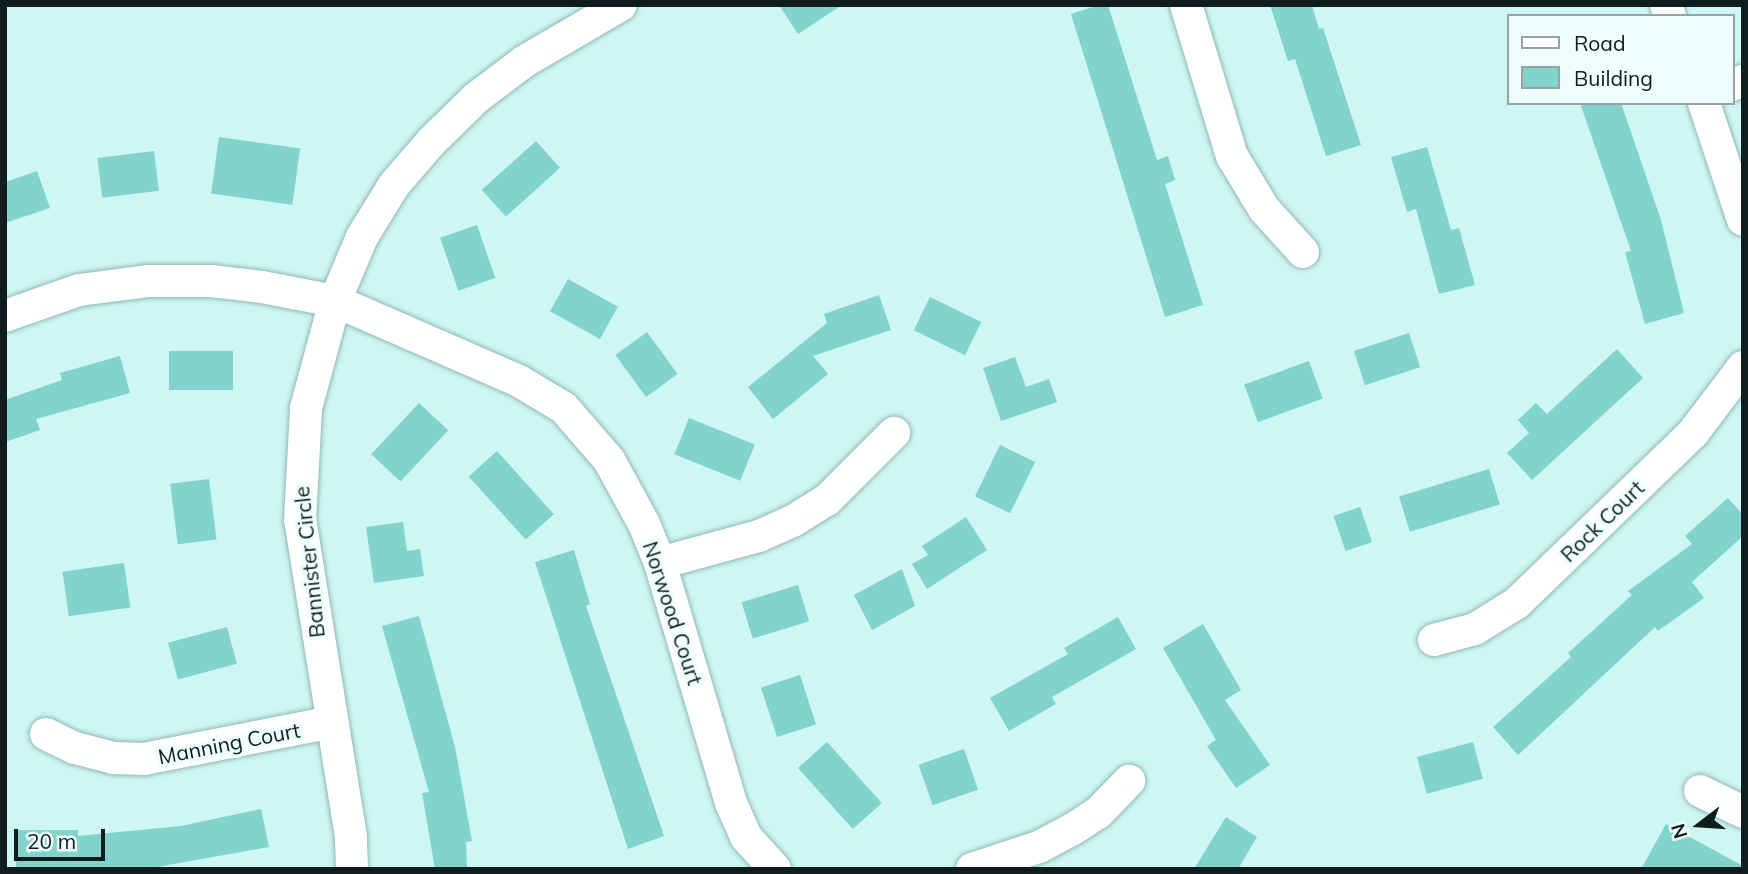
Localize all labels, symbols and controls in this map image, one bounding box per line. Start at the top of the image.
legend [1506,14,1734,105]
text: Road [1574,30,1625,56]
text: Building [1574,65,1653,91]
street label: Rock Court [1555,475,1649,567]
street label: Bannister Circle [289,485,329,639]
street label: Norwood Court [638,538,708,688]
street label: Manning Court [156,717,302,769]
north arrow [1664,790,1734,860]
scale bar [18,814,108,858]
text: N [1665,821,1692,842]
text: 20 m [27,828,76,854]

